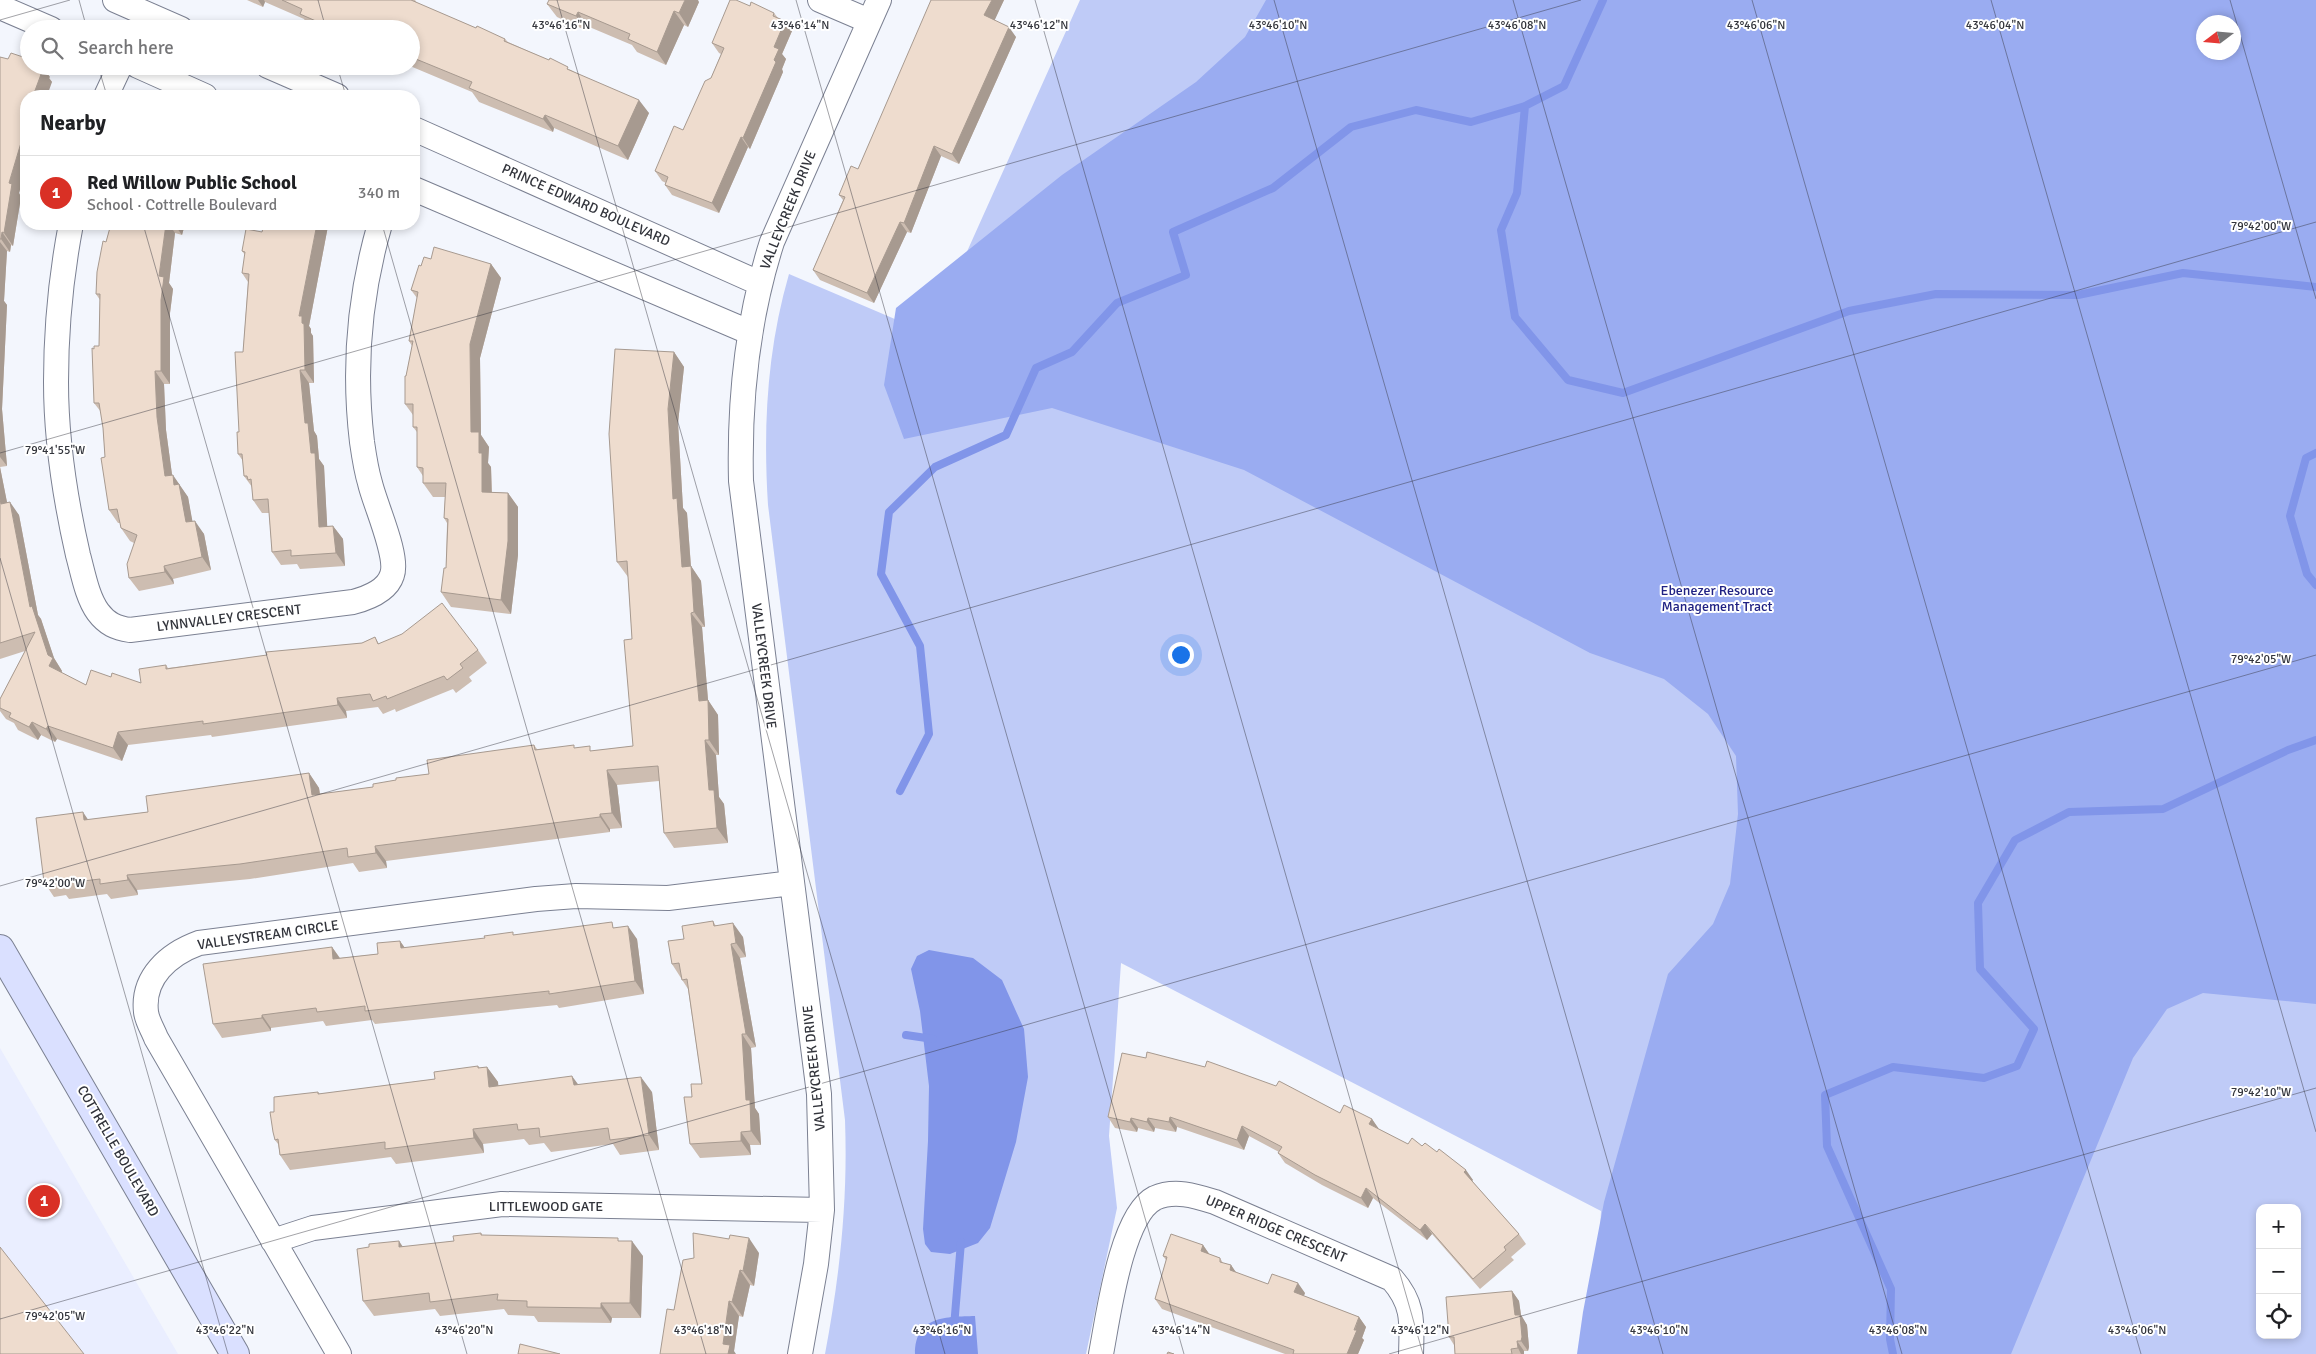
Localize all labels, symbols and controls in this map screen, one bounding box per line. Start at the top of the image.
north arrow [2196,15,2241,60]
text: 43°46'16"N [532,18,590,33]
text: 43°46'14"N [771,18,829,33]
text: 43°46'12"N [1010,18,1068,33]
text: 43°46'10"N [1249,18,1307,33]
text: 43°46'08"N [1488,18,1546,33]
text: 43°46'06"N [1727,18,1785,33]
text: 43°46'04"N [1966,18,2024,33]
search box [20,20,420,75]
icon: search [38,34,66,62]
text: Search here [78,36,174,60]
text: Nearby [40,110,106,136]
street label: VALLEYCREEK DRIVE [756,148,820,272]
street label: PRINCE EDWARD BOULEVARD [499,160,673,250]
text: Red Willow Public School [87,171,297,195]
text: 1 [52,183,60,203]
text: 340 m [358,183,400,203]
text: School · Cottrelle Boulevard [87,195,277,215]
text: 79°42'00"W [2231,219,2291,234]
text: 79°41'55"W [25,443,85,458]
park label: Ebenezer Resource Management Tract [1661,582,1773,615]
street label: LYNNVALLEY CRESCENT [156,601,302,635]
street label: VALLEYCREEK DRIVE [748,602,780,730]
your location [1168,642,1194,668]
text: 79°42'05"W [2231,652,2291,667]
text: 79°42'00"W [25,876,85,891]
street label: VALLEYSTREAM CIRCLE [196,917,340,953]
street label: VALLEYCREEK DRIVE [799,1004,829,1132]
street label: COTTRELLE BOULEVARD [74,1082,162,1220]
text: 79°42'10"W [2231,1085,2291,1100]
pin: 1 [28,1182,60,1220]
street label: UPPER RIDGE CRESCENT [1203,1192,1349,1266]
street label: LITTLEWOOD GATE [489,1198,603,1215]
map controls [2256,1204,2301,1339]
button: + [2256,1204,2301,1249]
button: − [2256,1249,2301,1294]
button: locate [2256,1294,2301,1339]
text: 79°42'05"W [25,1309,85,1324]
text: 43°46'22"N [196,1323,254,1338]
text: 43°46'20"N [435,1323,493,1338]
text: 43°46'18"N [674,1323,732,1338]
text: 43°46'16"N [913,1323,971,1338]
text: 43°46'14"N [1152,1323,1210,1338]
text: 43°46'12"N [1391,1323,1449,1338]
text: 43°46'10"N [1630,1323,1688,1338]
text: 43°46'08"N [1869,1323,1927,1338]
text: 43°46'06"N [2108,1323,2166,1338]

